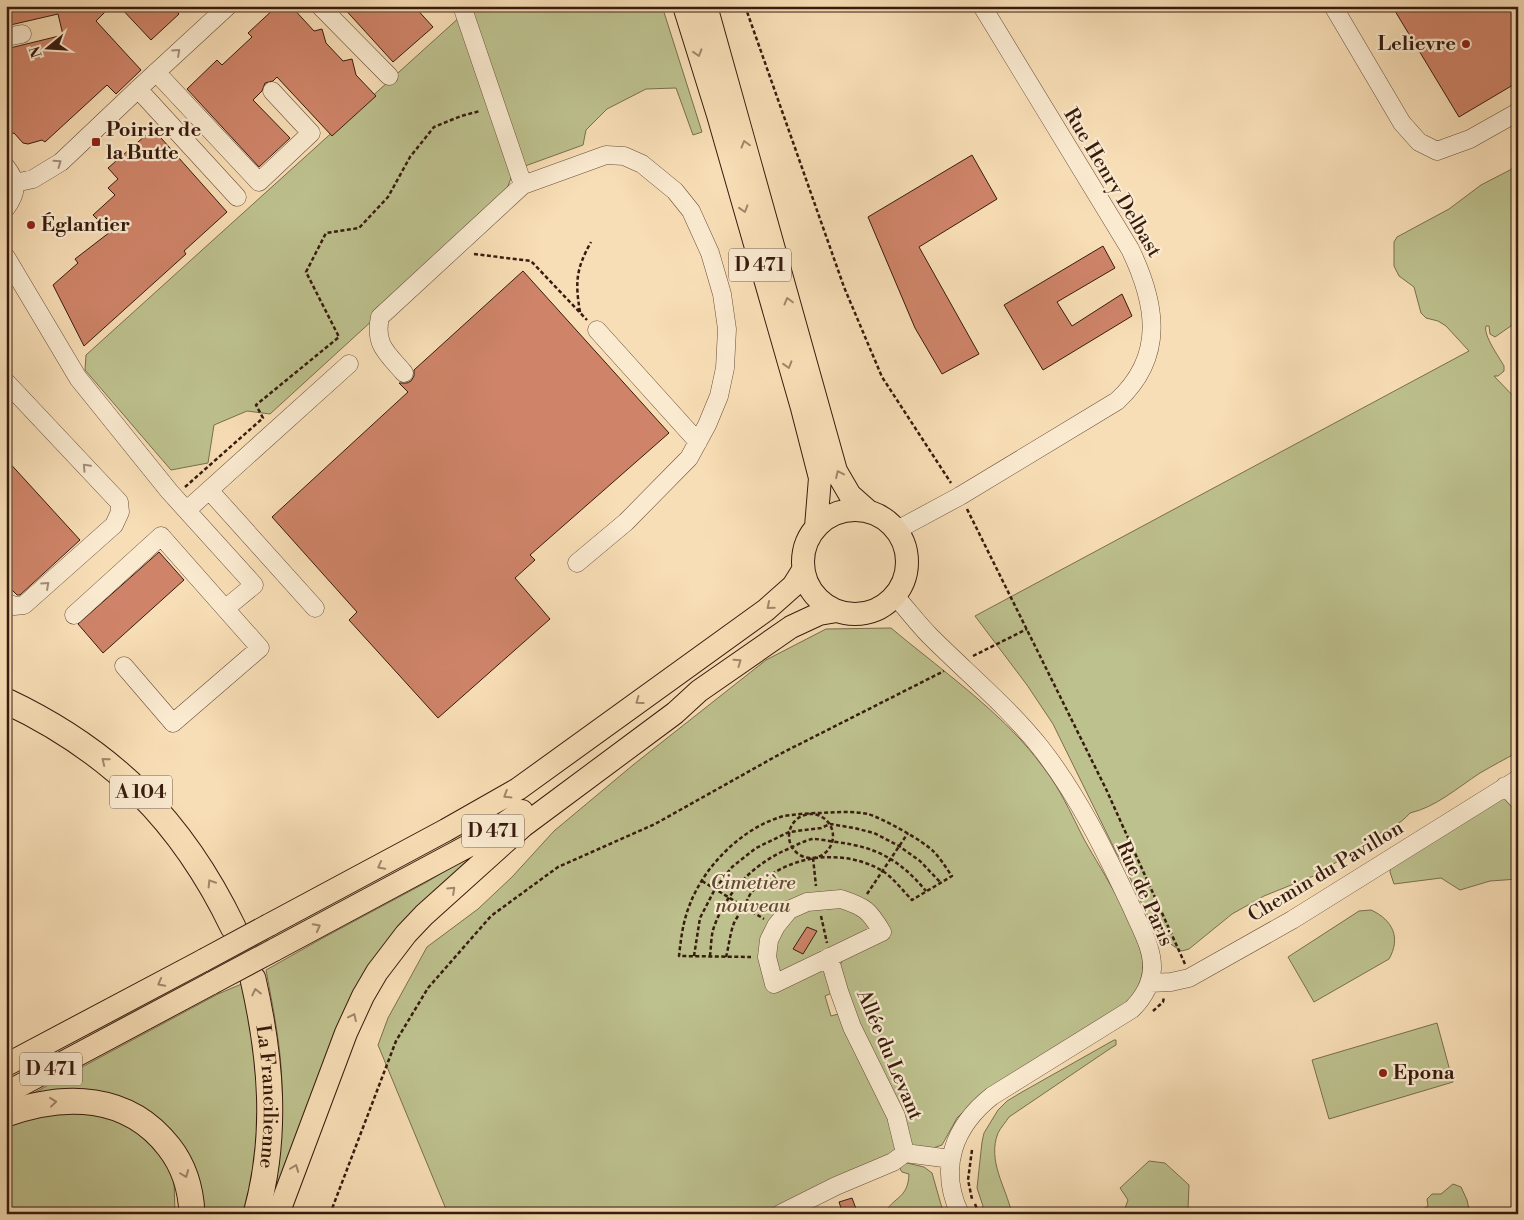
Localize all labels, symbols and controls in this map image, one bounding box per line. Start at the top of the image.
north arrow [22,22,72,72]
place label: Lelievre [1377,32,1456,57]
marker: Lelievre [1460,38,1472,50]
text: N [26,44,47,60]
one-way arrow [693,48,703,56]
one-way arrow [172,49,181,58]
street label: Rue Henry Delbast [1058,104,1166,262]
place label: Poirier de la Butte [106,118,201,166]
marker: Poirier de la Butte [90,136,102,148]
one-way arrow [741,141,751,149]
one-way arrow [52,160,62,169]
one-way arrow [738,204,748,212]
place label: Églantier [41,212,130,238]
marker: Églantier [25,219,37,231]
road number: D 471 [729,248,791,282]
one-way arrow [784,298,794,306]
one-way arrow [783,360,793,369]
one-way arrow [83,464,92,473]
one-way arrow [834,470,845,479]
one-way arrow [41,582,50,591]
one-way arrow [767,600,776,609]
one-way arrow [732,659,742,668]
one-way arrow [636,696,645,704]
one-way arrow [102,758,111,767]
road number: A 104 [110,776,172,809]
one-way arrow [503,789,512,799]
road number: D 471 [462,814,524,848]
street label: Chemin du Pavillon [1244,816,1408,928]
street label: Rue de Paris [1110,838,1178,950]
one-way arrow [377,860,386,870]
park label: Cimetière nouveau [710,871,796,919]
one-way arrow [207,880,217,889]
one-way arrow [447,886,456,895]
one-way arrow [311,923,320,933]
one-way arrow [157,977,166,987]
street label: Allée du Levant [850,985,928,1124]
one-way arrow [251,988,262,997]
one-way arrow [347,1013,358,1022]
street label: La Francilienne [250,1023,282,1170]
road number: D 471 [20,1052,82,1086]
place label: Epona [1393,1061,1455,1086]
marker: Epona [1377,1067,1389,1079]
one-way arrow [50,1097,58,1108]
one-way arrow [289,1164,299,1173]
one-way arrow [179,1170,189,1178]

